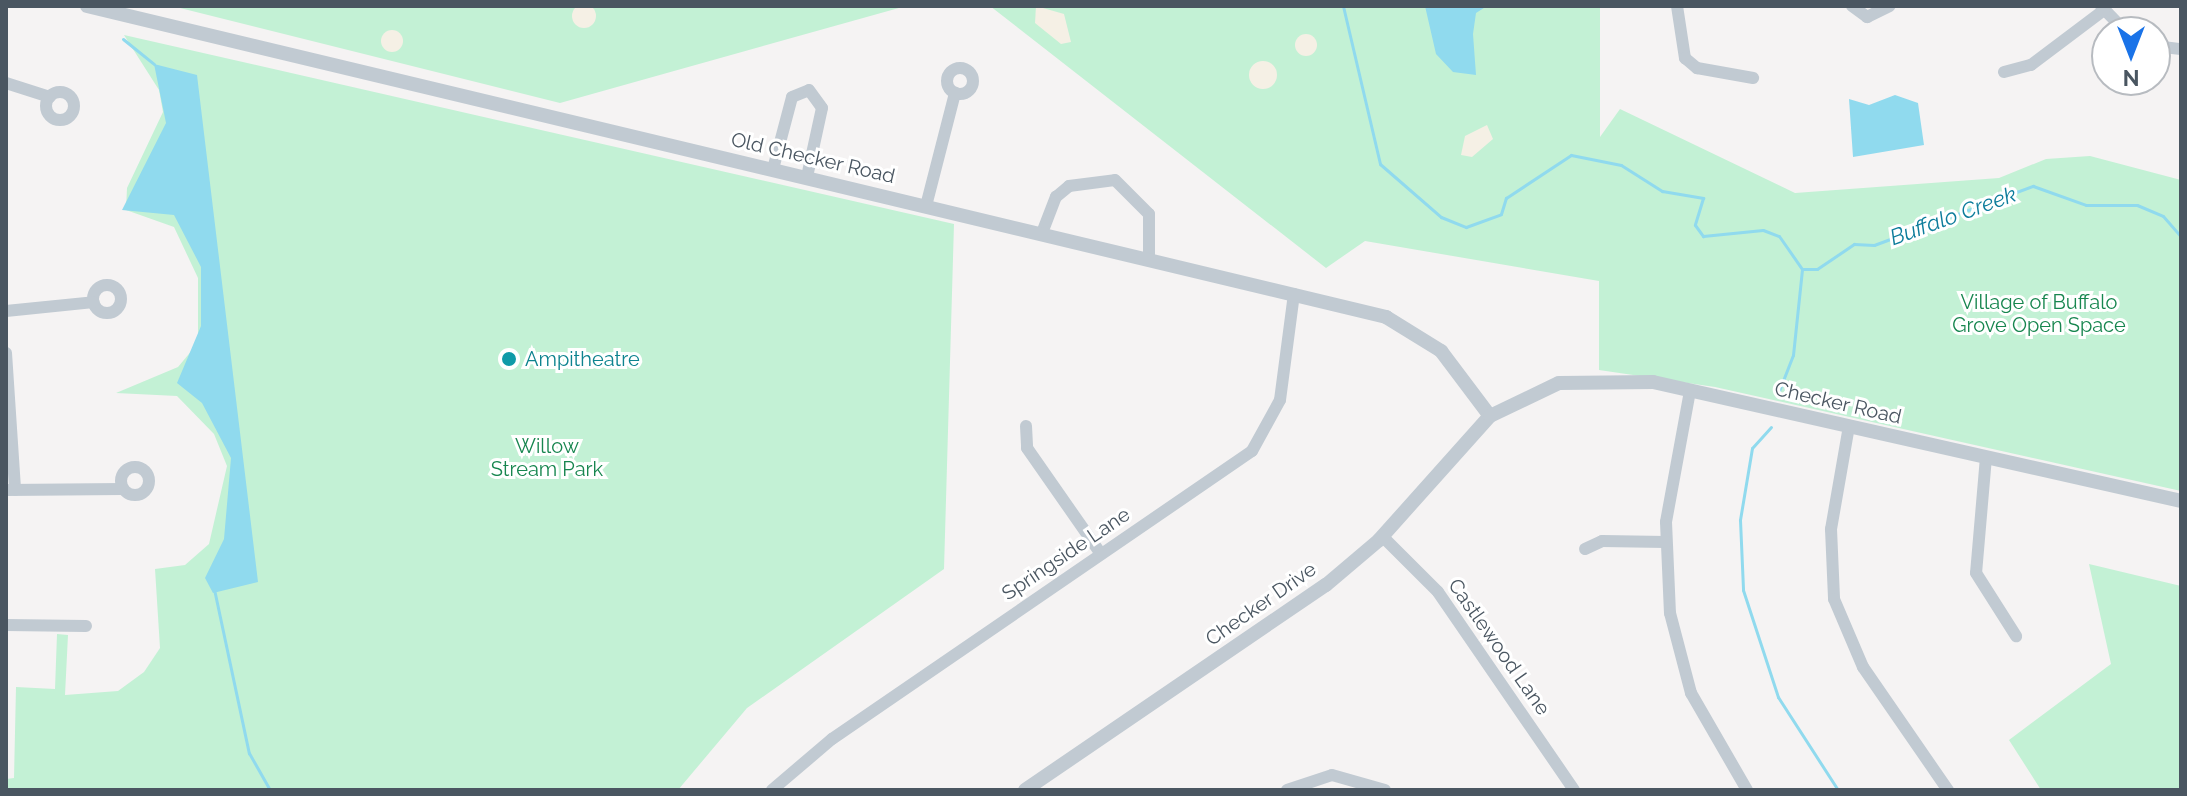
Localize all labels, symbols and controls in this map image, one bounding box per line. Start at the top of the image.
north arrow [2091,16,2171,96]
text: N [2123,65,2139,91]
street label: Old Checker Road [728,127,898,189]
water label: Buffalo Creek [1886,181,2020,251]
park label: Village of Buffalo Grove Open Space [1952,291,2126,338]
place label: Ampitheatre [525,347,640,371]
marker: Ampitheatre [500,350,518,368]
street label: Checker Road [1772,377,1904,429]
park label: Willow Stream Park [491,434,603,481]
street label: Springside Lane [997,502,1135,606]
street label: Checker Drive [1201,557,1321,651]
street label: Castlewood Lane [1443,574,1555,720]

